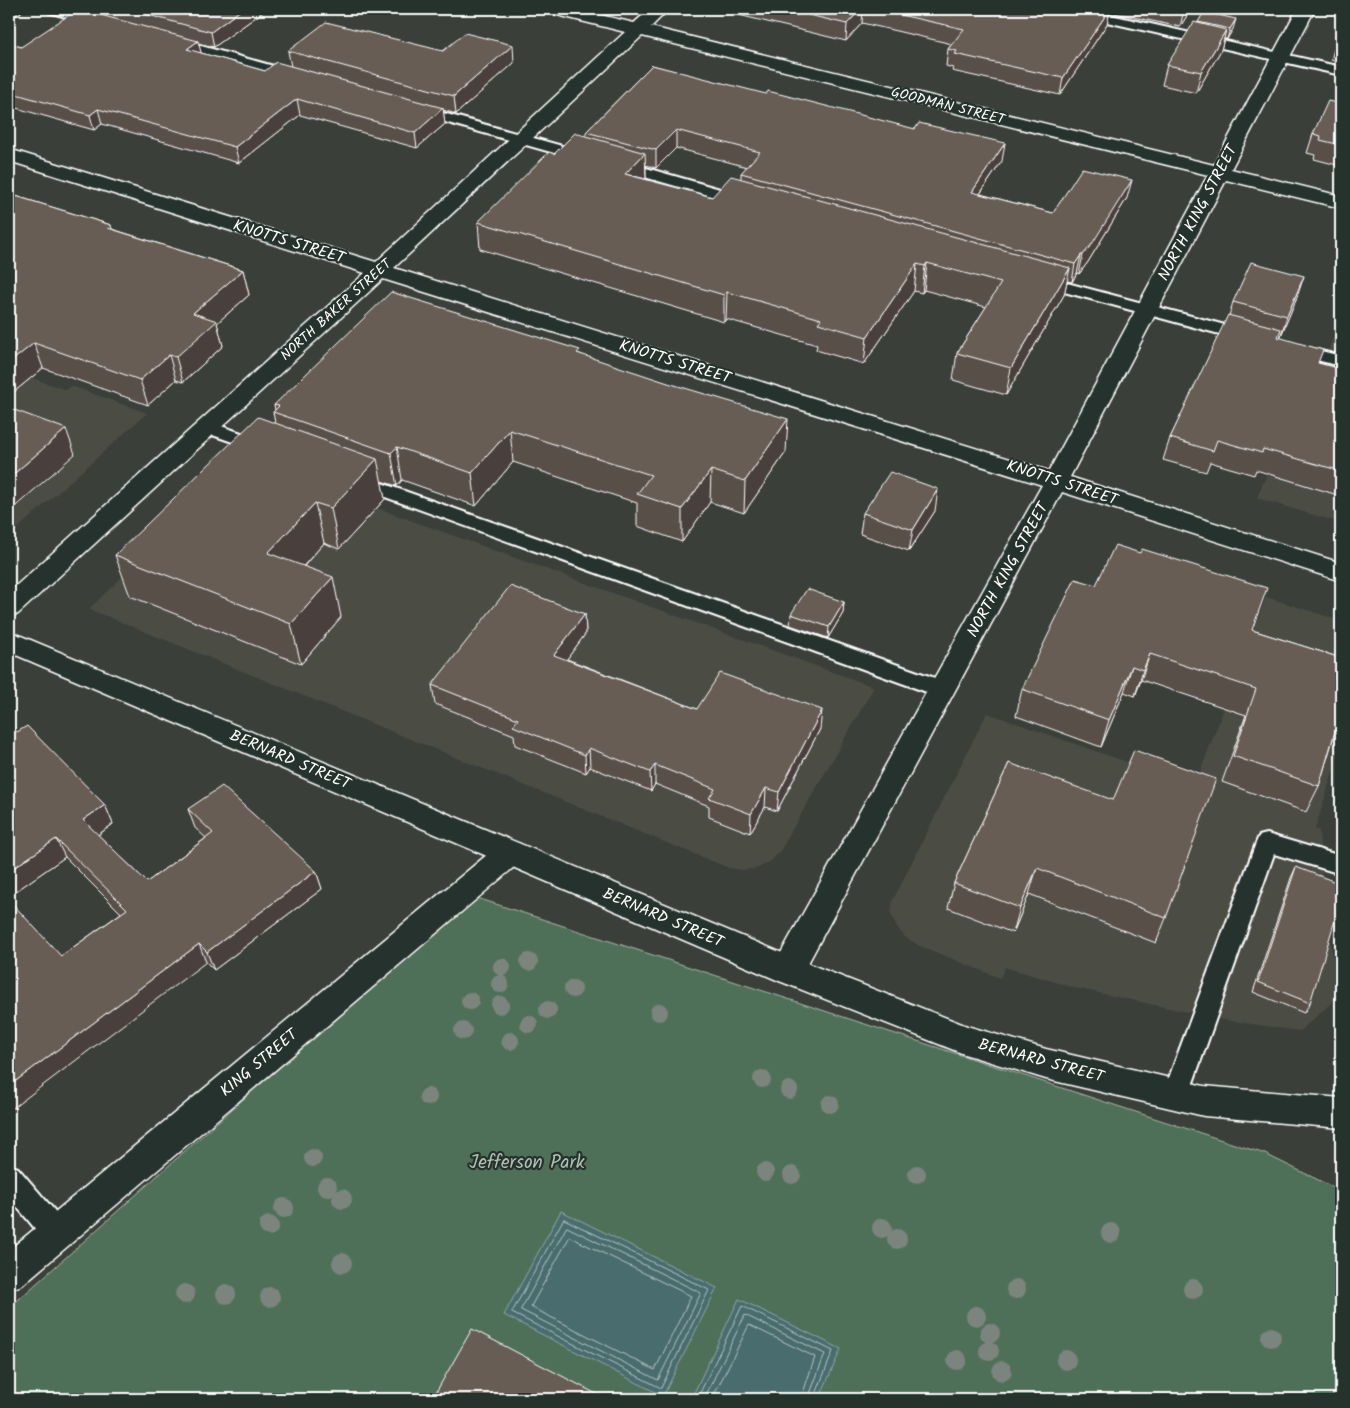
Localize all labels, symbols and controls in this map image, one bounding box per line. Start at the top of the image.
street label: GOODMAN STREET [889,81,1009,131]
street label: NORTH KING STREET [1152,139,1245,285]
street label: KNOTTS STREET [230,213,349,271]
street label: NORTH BAKER STREET [275,253,398,366]
street label: KNOTTS STREET [616,333,735,391]
street label: KNOTTS STREET [1003,453,1122,513]
street label: NORTH KING STREET [961,497,1056,642]
street label: BERNARD STREET [226,723,356,797]
street label: BERNARD STREET [599,881,729,955]
street label: KING STREET [215,1022,305,1103]
street label: BERNARD STREET [975,1032,1108,1090]
park label: Jefferson Park [469,1148,585,1178]

